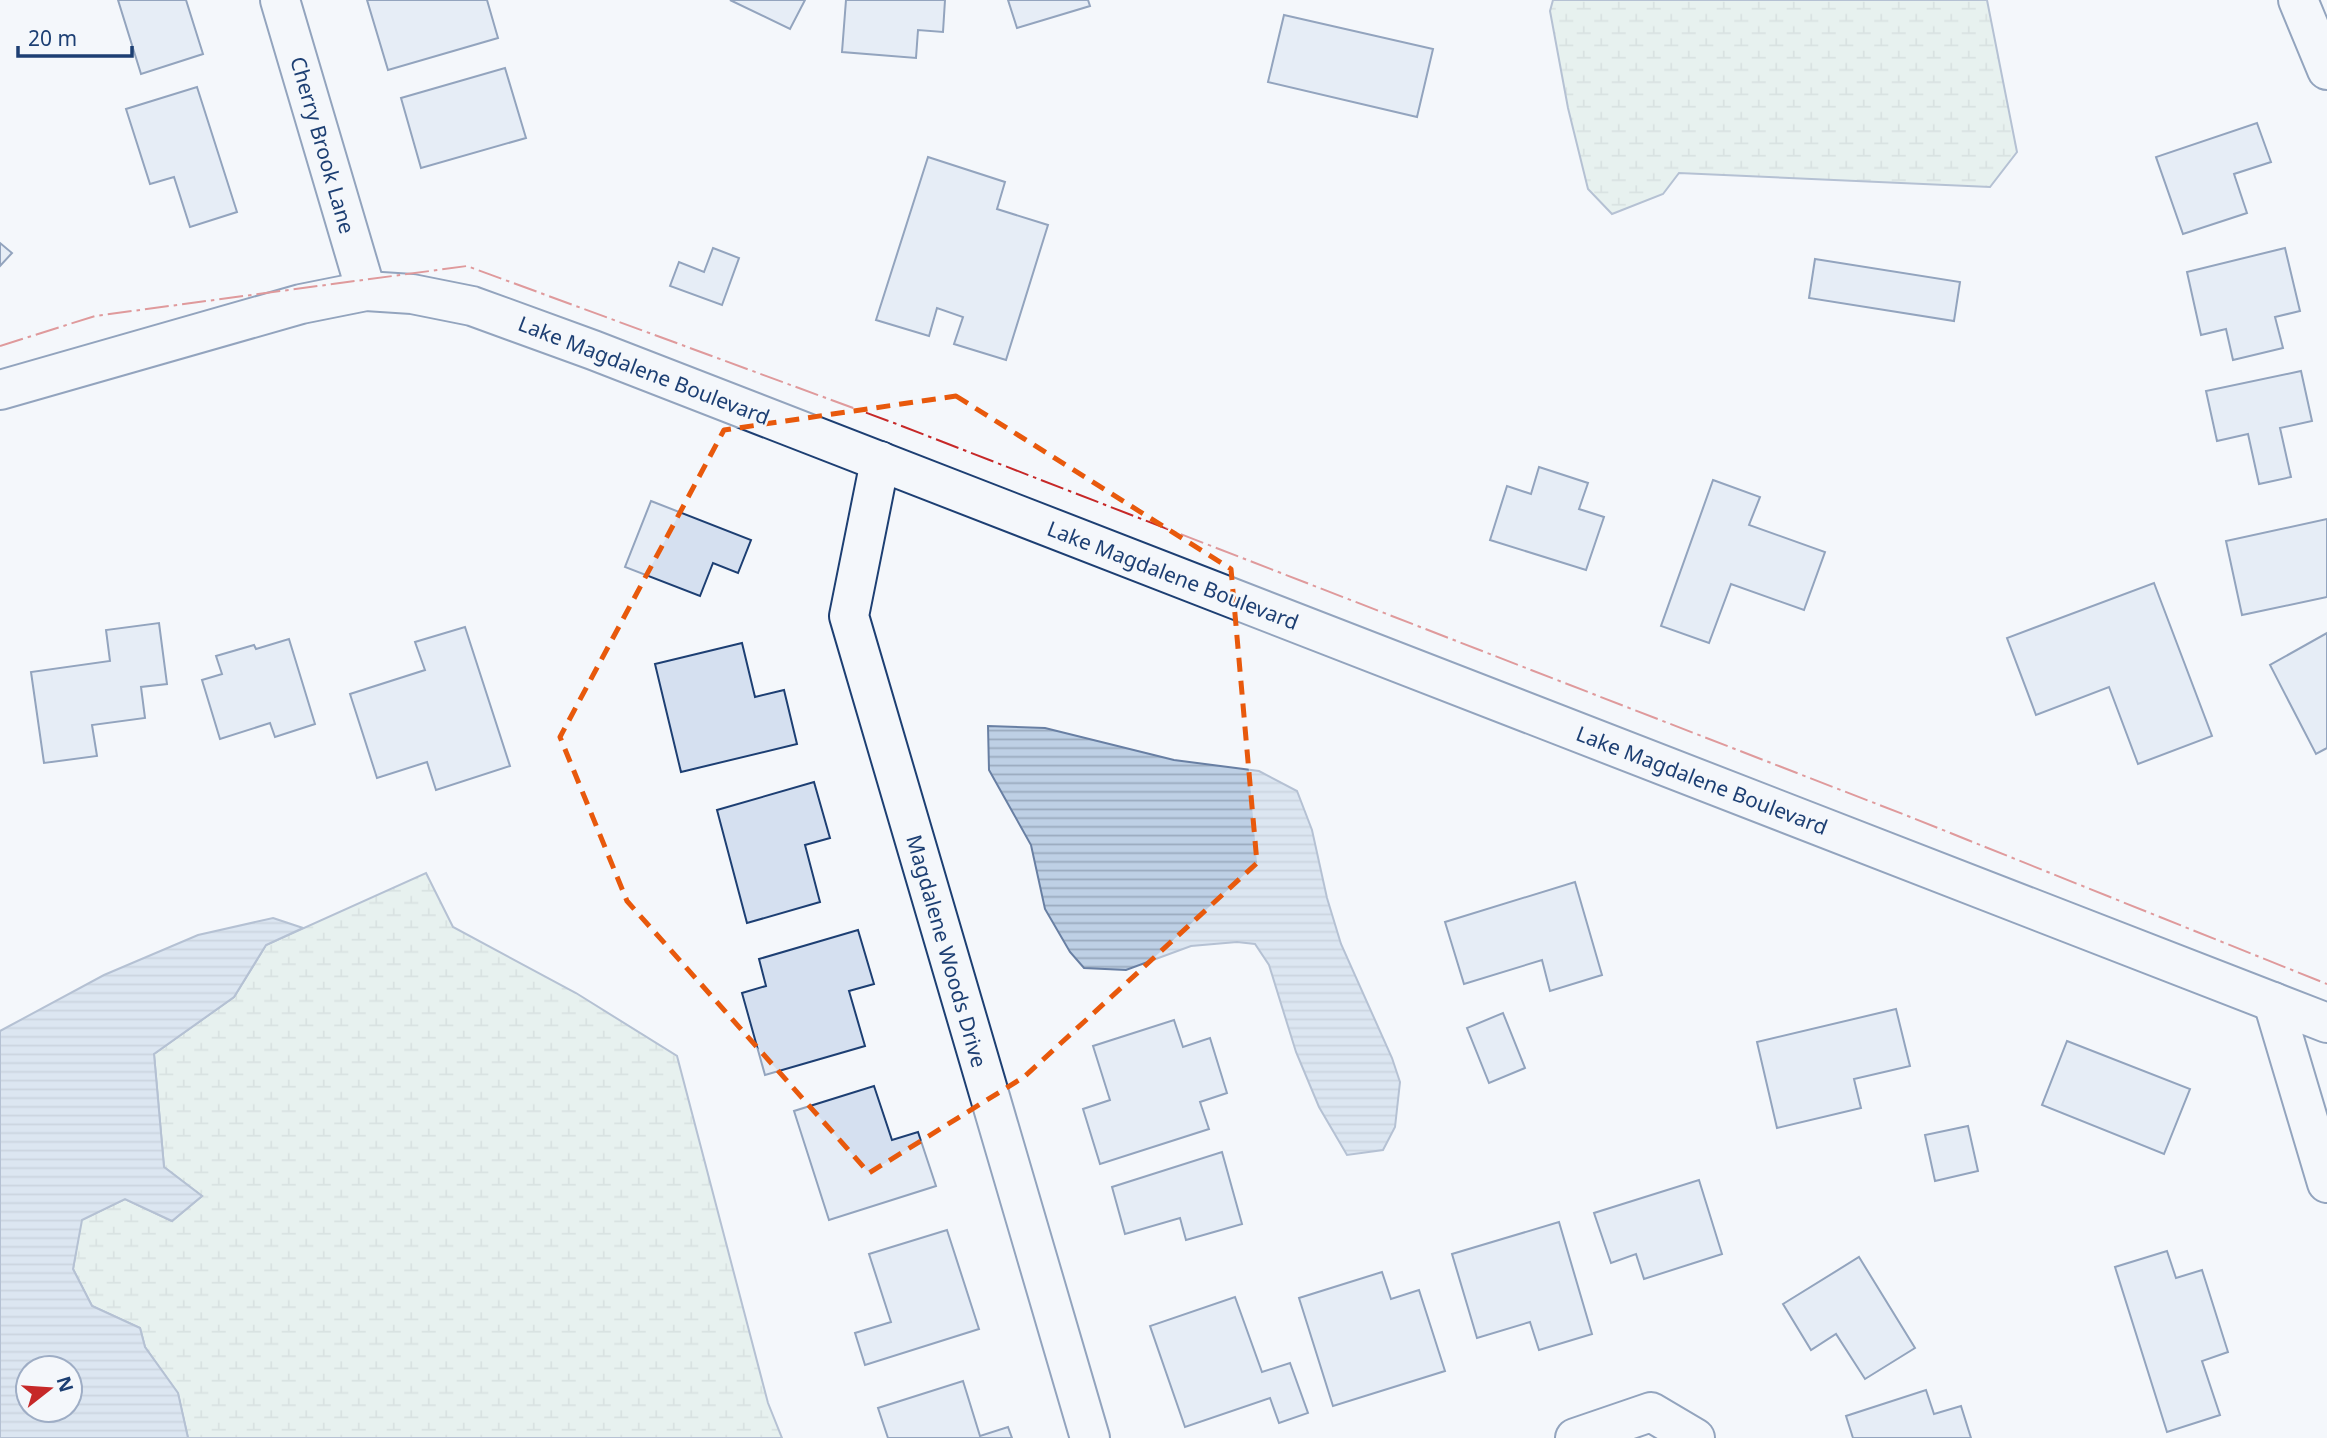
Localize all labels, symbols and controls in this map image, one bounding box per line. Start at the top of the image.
scale bar [18,14,131,58]
text: 20 m [28,24,77,52]
street label: Cherry Brook Lane [284,53,362,237]
street label: Lake Magdalene Boulevard [514,309,774,431]
street label: Lake Magdalene Boulevard [1043,514,1303,636]
street label: Lake Magdalene Boulevard [1572,719,1832,841]
street label: Magdalene Woods Drive [900,831,994,1071]
north arrow [14,1354,84,1424]
text: N [51,1373,80,1395]

